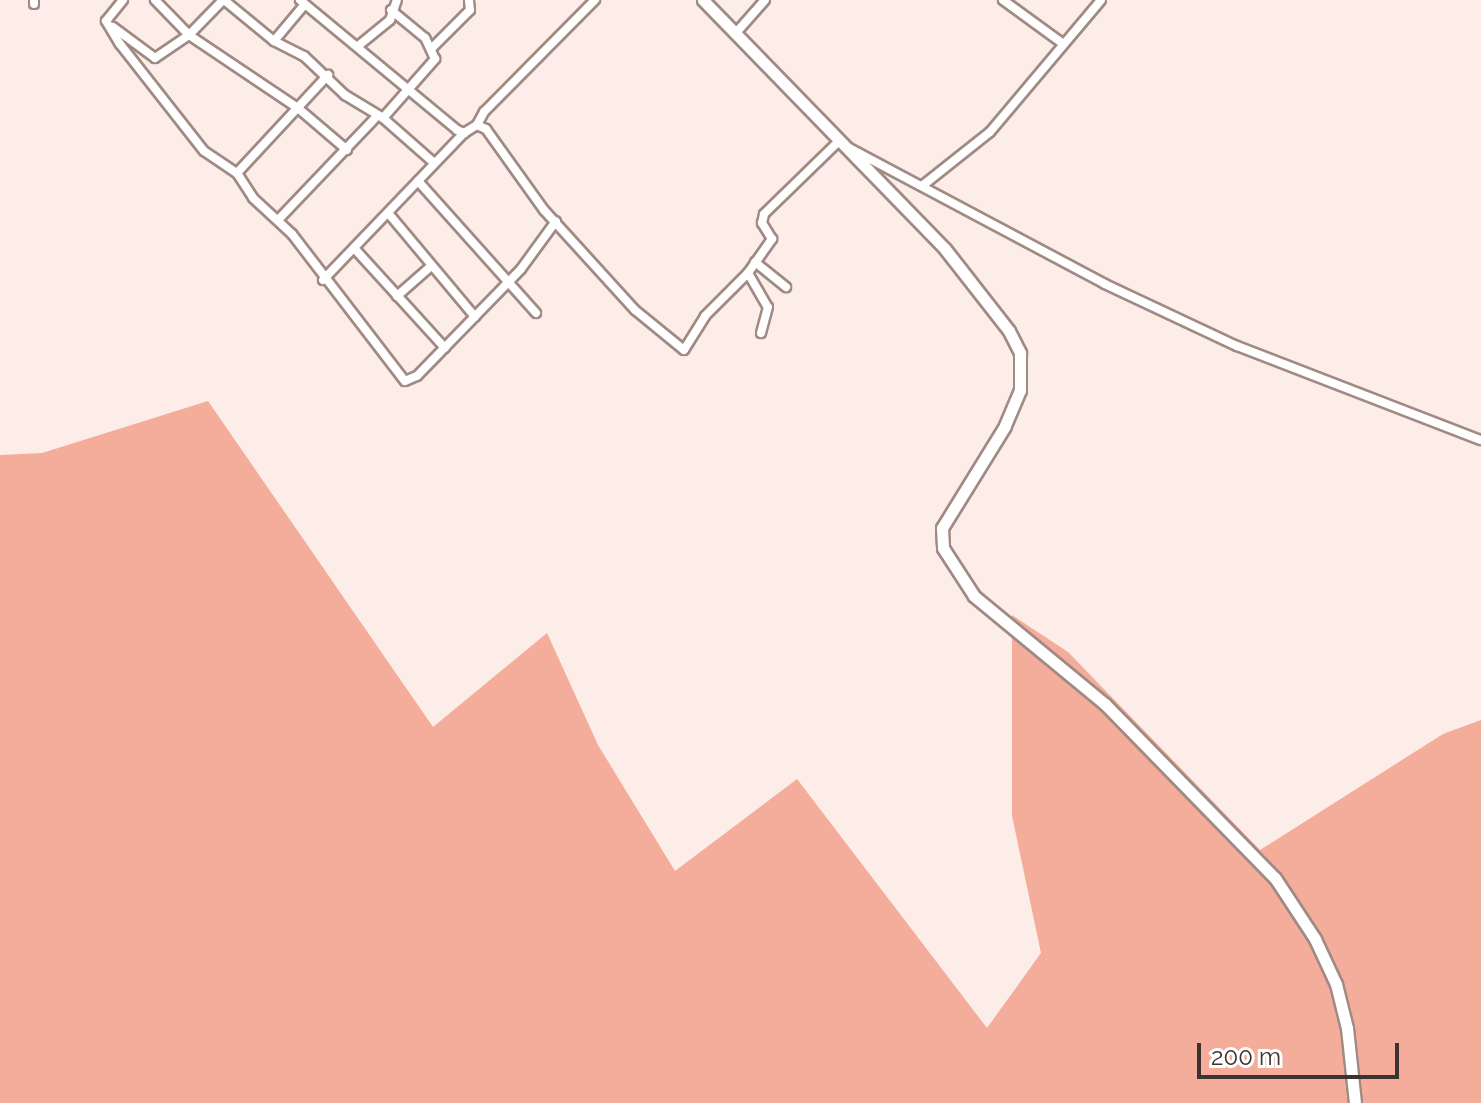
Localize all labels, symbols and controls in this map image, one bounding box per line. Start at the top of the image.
scale bar [1201,1027,1403,1077]
text: 200 m [1211,1042,1281,1071]

